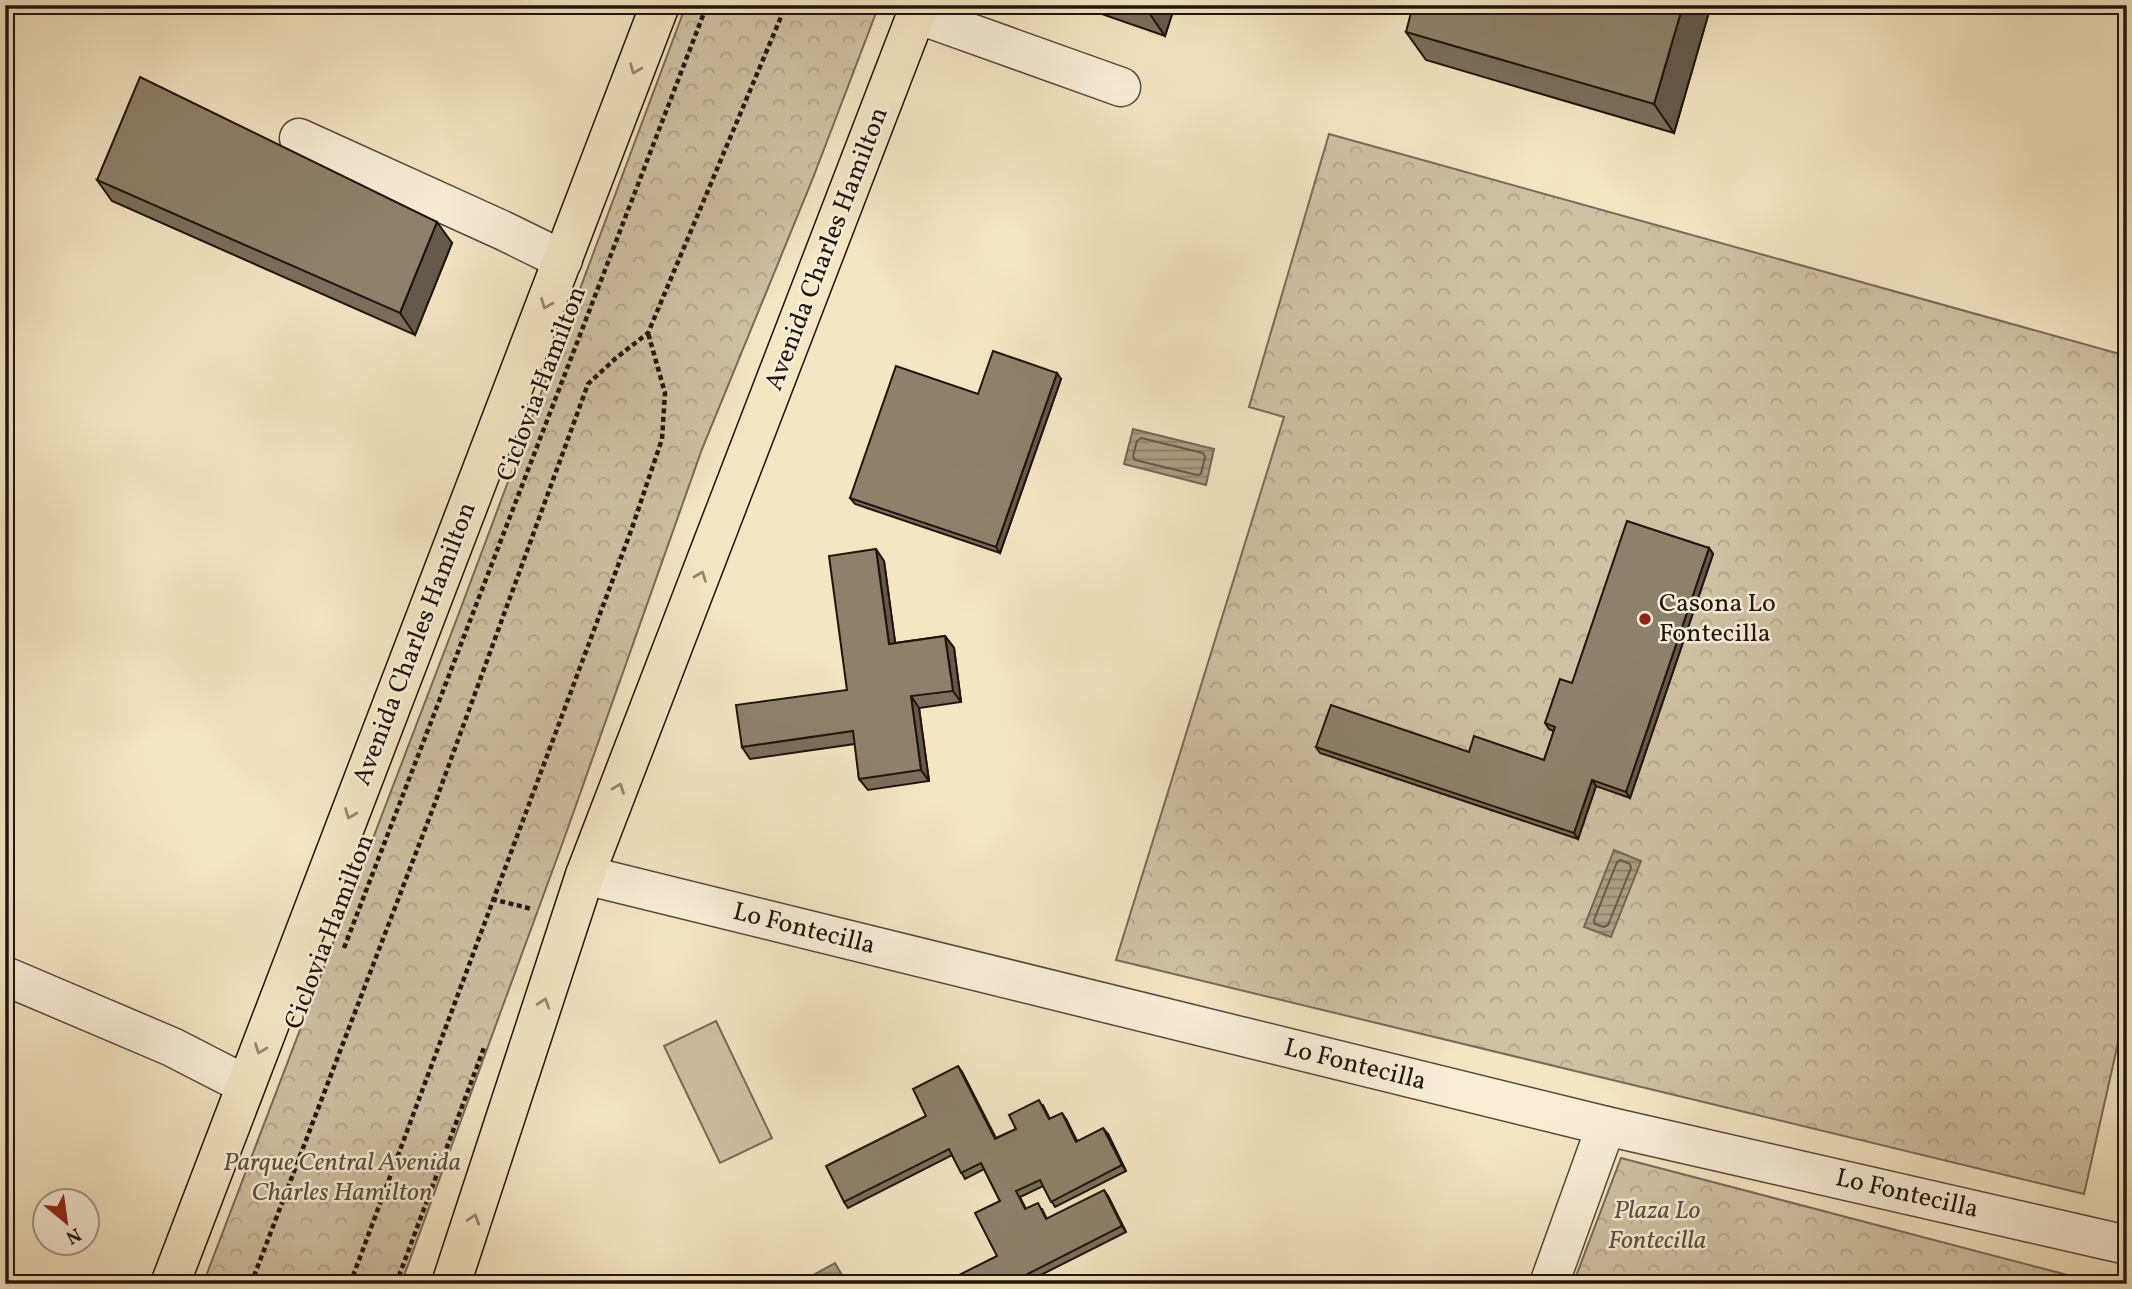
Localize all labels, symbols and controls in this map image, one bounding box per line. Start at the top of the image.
one-way arrow [630,62,644,74]
street label: Avenida Charles Hamilton [756,102,898,396]
street label: Ciclovia Hamilton [488,281,596,487]
one-way arrow [540,298,554,310]
street label: Avenida Charles Hamilton [344,497,486,791]
one-way arrow [692,571,706,583]
place label: Casona Lo Fontecilla [1659,586,1776,652]
marker: Casona Lo Fontecilla [1637,611,1653,627]
one-way arrow [610,783,624,795]
one-way arrow [344,808,358,820]
street label: Ciclovia Hamilton [276,829,384,1035]
street label: Lo Fontecilla [729,894,879,964]
one-way arrow [535,997,550,1009]
street label: Lo Fontecilla [1280,1030,1430,1100]
one-way arrow [254,1043,268,1055]
park label: Parque Central Avenida Charles Hamilton [223,1145,461,1211]
street label: Lo Fontecilla [1832,1160,1982,1228]
north arrow [32,1188,102,1258]
park label: Plaza Lo Fontecilla [1608,1193,1706,1259]
one-way arrow [465,1214,480,1226]
text: N [61,1220,86,1250]

